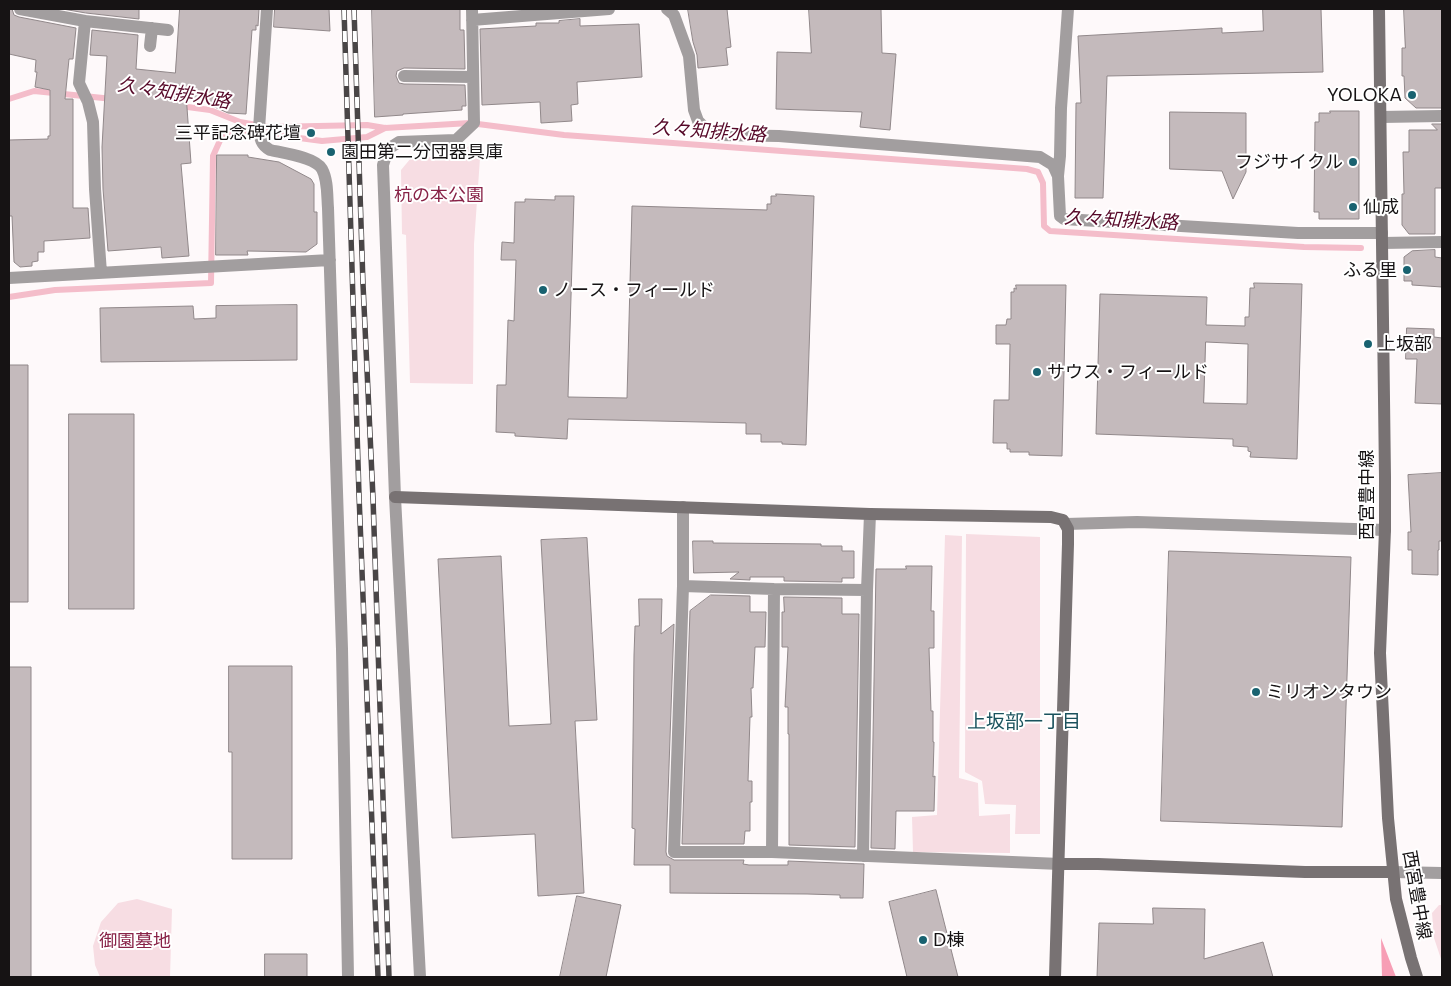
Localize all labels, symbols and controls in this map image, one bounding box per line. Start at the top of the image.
water label: 久々知排水路 [116,73,232,113]
place label: YOLOKA [1327,84,1402,106]
marker: YOLOKA [1406,89,1418,101]
water label: 久々知排水路 [651,116,767,146]
place label: 三平記念碑花壇 [175,122,301,144]
marker: 三平記念碑花壇 [305,127,317,139]
place label: 園田第二分団器具庫 [341,141,503,163]
marker: 園田第二分団器具庫 [325,146,337,158]
place label: フジサイクル [1235,151,1343,173]
marker: フジサイクル [1347,156,1359,168]
park label: 杭の本公園 [394,184,484,206]
place label: 仙成 [1363,196,1399,218]
marker: 仙成 [1347,201,1359,213]
water label: 久々知排水路 [1063,206,1179,234]
place label: ふる里 [1343,259,1397,281]
marker: ふる里 [1401,264,1413,276]
place label: ノース・フィールド [553,279,715,301]
marker: ノース・フィールド [537,284,549,296]
place label: 上坂部 [1378,333,1432,355]
marker: 上坂部 [1362,338,1374,350]
place label: サウス・フィールド [1047,361,1209,383]
marker: サウス・フィールド [1031,366,1043,378]
street label: 西宮豊中線 [1356,450,1378,540]
place label: ミリオンタウン [1266,681,1392,703]
marker: ミリオンタウン [1250,686,1262,698]
district label: 上坂部一丁目 [967,711,1081,733]
street label: 西宮豊中線 [1399,849,1435,941]
place label: D棟 [933,929,964,951]
park label: 御園墓地 [99,930,171,952]
marker: D棟 [917,934,929,946]

